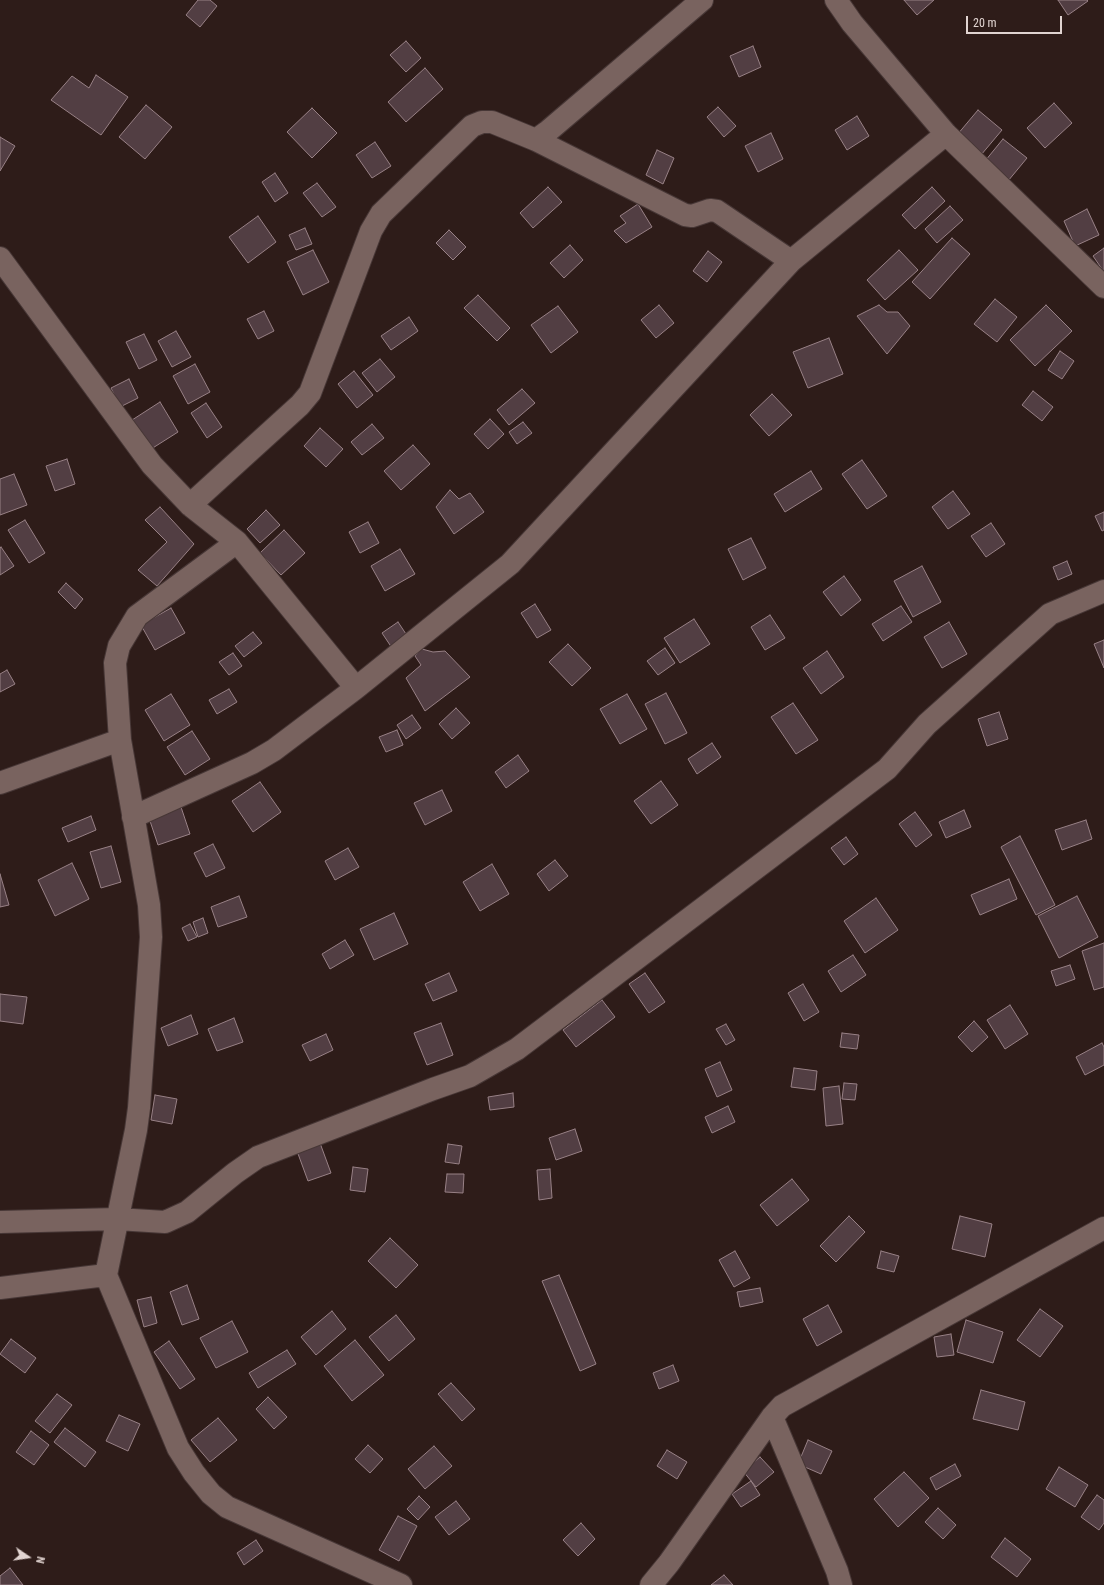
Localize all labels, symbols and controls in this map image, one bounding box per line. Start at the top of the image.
scale bar [968,8,1064,34]
text: 20 m [973,16,997,30]
north arrow [8,1537,48,1577]
text: N [33,1555,47,1565]

